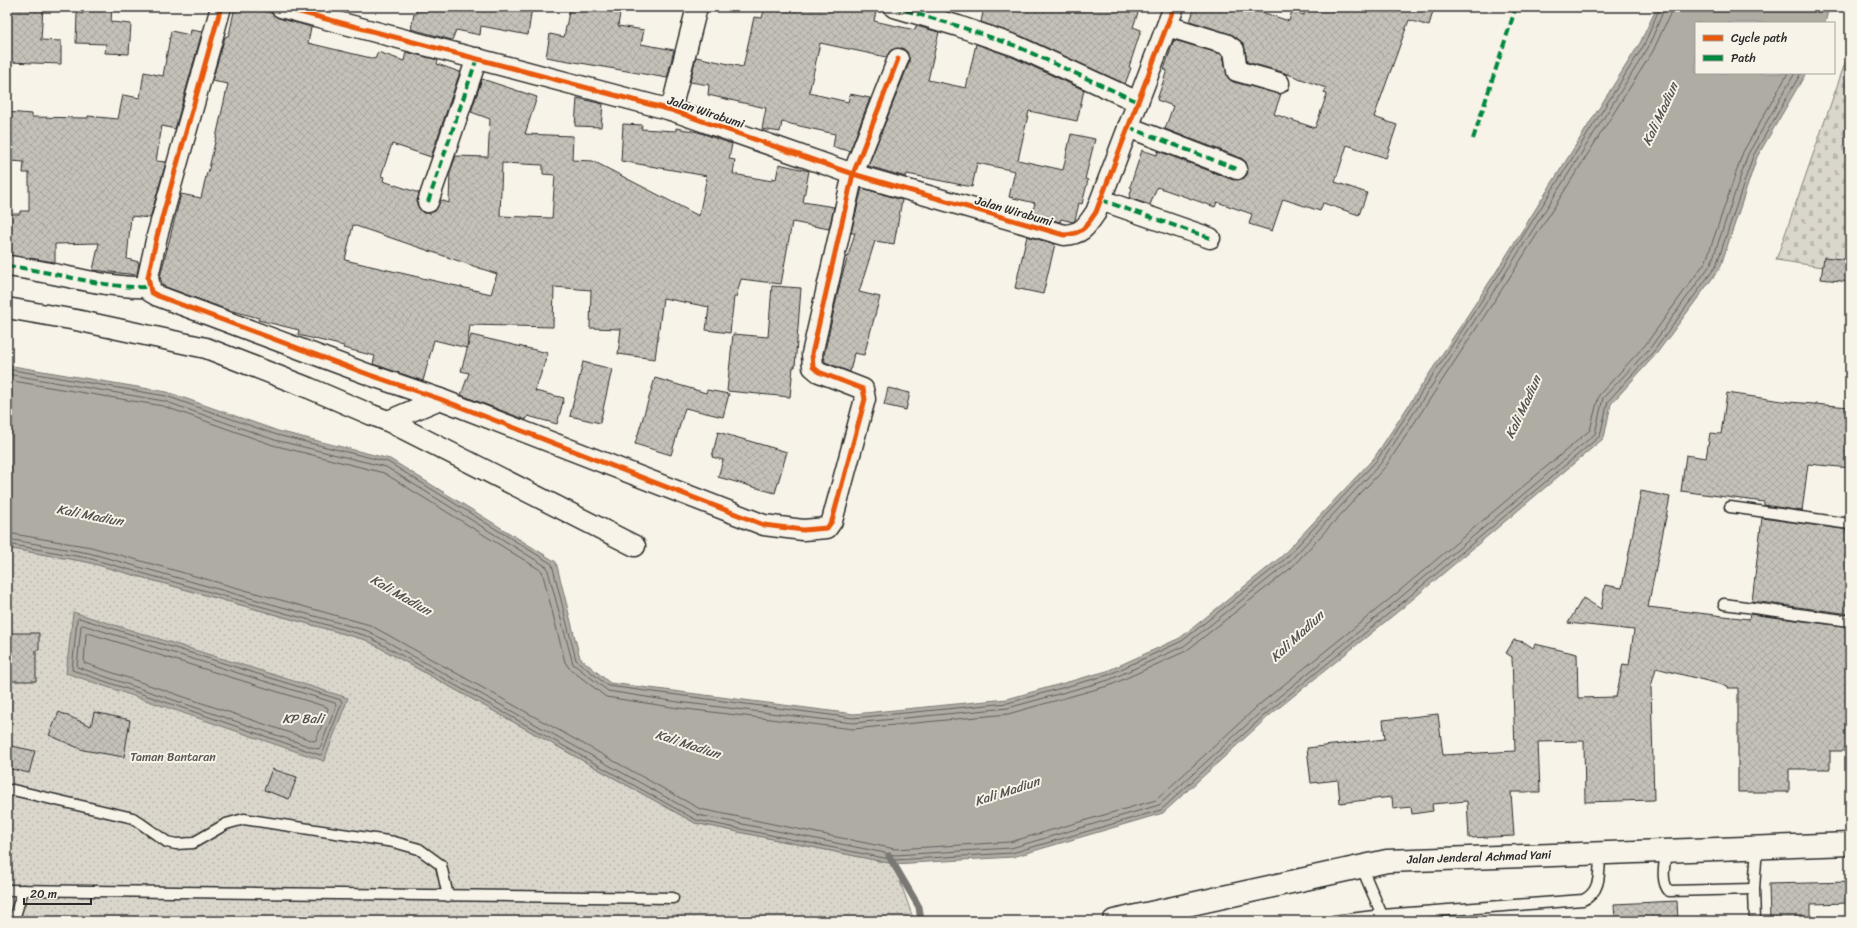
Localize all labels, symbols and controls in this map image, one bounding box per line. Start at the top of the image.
legend [1695,22,1835,74]
text: Cycle path [1731,27,1787,49]
text: Path [1731,47,1756,69]
water label: Kali Madiun [1635,77,1685,149]
street label: Jalan Wirabumi [664,89,748,135]
street label: Jalan Wirabumi [972,189,1056,233]
water label: Kali Madiun [1498,370,1548,442]
water label: Kali Madiun [55,497,127,533]
water label: Kali Madiun [366,568,438,623]
water label: Kali Madiun [1265,603,1331,667]
water label: KP Bali [282,707,326,730]
water label: Kali Madiun [652,723,725,766]
park label: Taman Bantaran [130,746,216,768]
water label: Kali Madiun [971,769,1044,812]
street label: Jalan Jenderal Achmad Yani [1405,843,1552,871]
scale bar [24,880,91,906]
text: 20 m [30,883,57,905]

